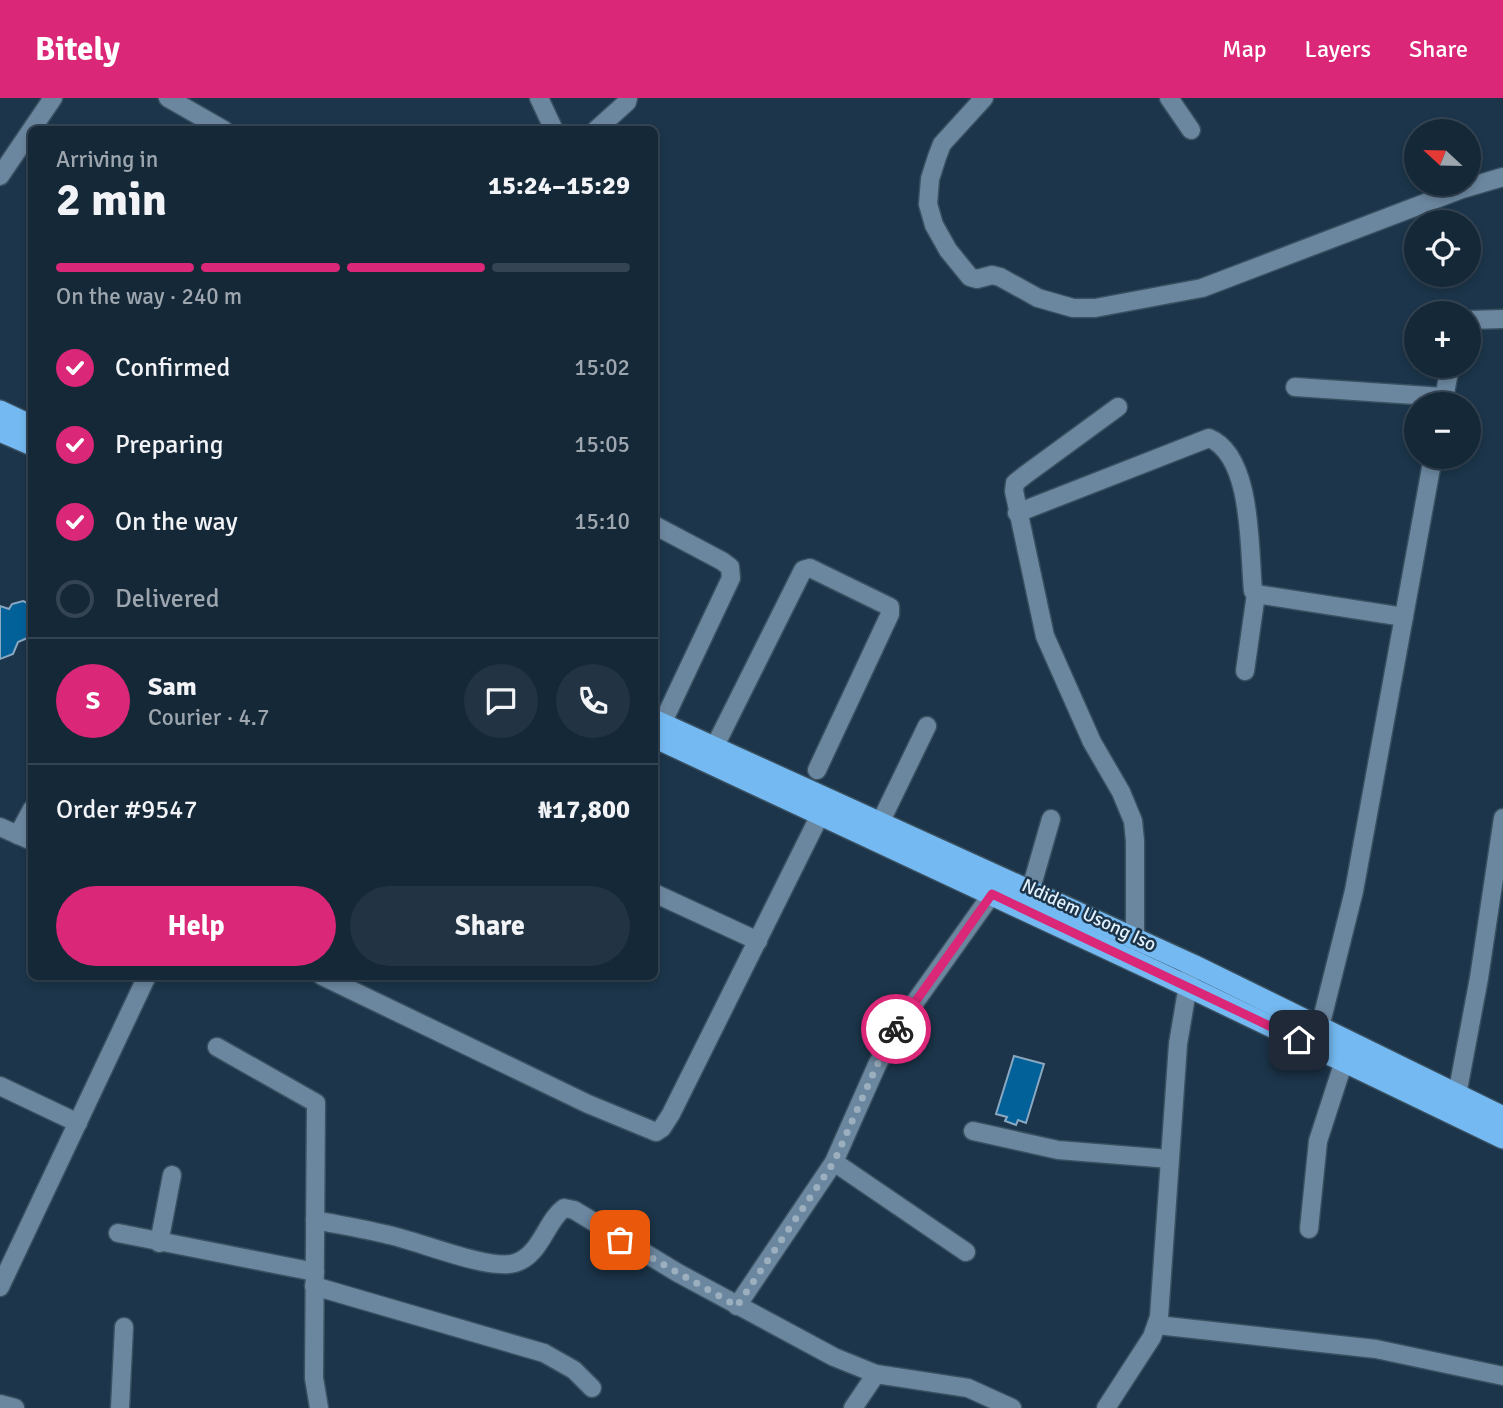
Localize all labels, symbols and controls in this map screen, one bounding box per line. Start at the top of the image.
text: Bitely [35,29,120,70]
text: Map [1222,34,1267,64]
text: Layers [1305,34,1371,64]
text: Share [1409,34,1468,64]
north arrow [1404,119,1480,196]
map controls [1404,119,1481,469]
text: Arriving in [56,145,158,174]
text: 15:24–15:29 [488,170,630,202]
text: 2 min [56,172,167,228]
button: locate [1404,210,1481,287]
text: On the way · 240 m [56,282,242,311]
button: + [1404,301,1481,378]
icon: check [56,349,94,387]
text: Confirmed [115,352,230,384]
text: 15:02 [574,353,630,382]
button: − [1404,392,1481,469]
icon: check [56,426,94,464]
text: Preparing [115,429,223,461]
text: 15:05 [574,430,630,459]
icon: check [56,503,94,541]
text: On the way [115,506,238,538]
text: 15:10 [574,507,630,536]
text: Delivered [115,583,220,615]
button: chat [464,664,538,738]
button: phone [556,664,630,738]
text: Sam [148,671,197,703]
text: S [86,685,100,717]
text: Courier · 4.7 [148,703,269,732]
text: Order #9547 [56,794,197,826]
text: ₦17,800 [538,794,630,826]
street label: Ndidem Usong Iso [1018,873,1160,957]
button: Help [56,886,336,966]
button: Share [350,886,630,966]
courier [861,994,931,1064]
icon: bike [877,1010,915,1048]
pin [1269,1010,1329,1070]
icon: home [1280,1021,1318,1059]
pin [590,1210,650,1270]
icon: bag [601,1221,639,1259]

